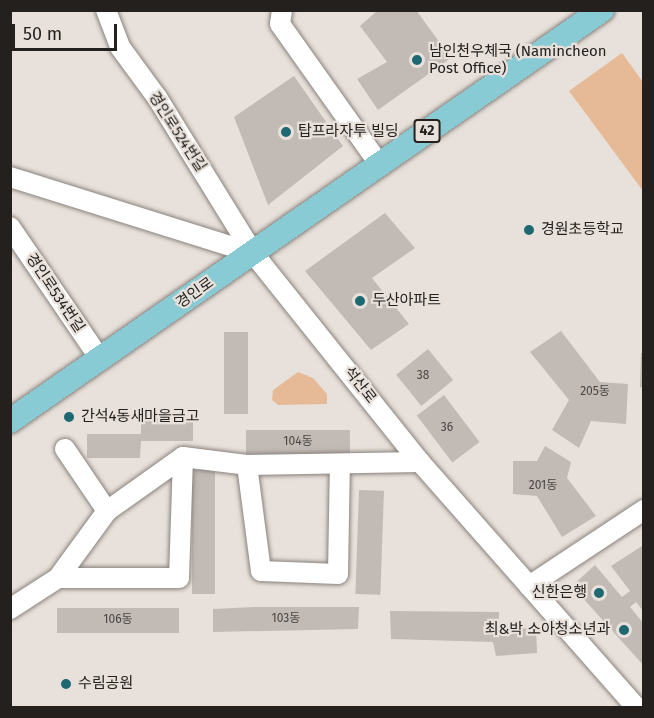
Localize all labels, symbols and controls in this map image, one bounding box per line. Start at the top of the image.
scale bar [15,12,120,50]
text: 50 m [23,23,62,45]
place label: 남인천우체국 (Namincheon Post Office) [429,42,607,77]
marker: 남인천우체국 (Namincheon Post Office) [410,53,424,67]
street label: 경인로524번길 [145,89,209,175]
road number: 42 [414,120,440,142]
place label: 탑프라자투 빌딩 [298,123,399,141]
marker: 탑프라자투 빌딩 [279,125,293,139]
place label: 경원초등학교 [541,221,624,239]
marker: 경원초등학교 [522,223,536,237]
street label: 경인로534번길 [22,250,88,336]
street label: 경인로 [173,274,217,312]
place label: 두산아파트 [372,292,441,310]
marker: 두산아파트 [353,294,367,308]
street label: 석산로 [340,363,380,407]
house number: 38 [417,369,429,383]
house number: 205동 [580,385,610,399]
place label: 간석4동새마을금고 [81,408,199,426]
marker: 간석4동새마을금고 [62,410,76,424]
house number: 36 [441,421,453,435]
house number: 104동 [283,435,313,449]
house number: 201동 [529,479,557,493]
place label: 신한은행 [532,584,587,602]
marker: 신한은행 [592,586,606,600]
house number: 103동 [272,612,300,626]
house number: 106동 [103,613,133,627]
place label: 최&박 소아청소년과 [485,621,610,639]
marker: 최&박 소아청소년과 [615,621,633,639]
place label: 수림공원 [78,675,133,693]
marker: 수림공원 [59,677,73,691]

